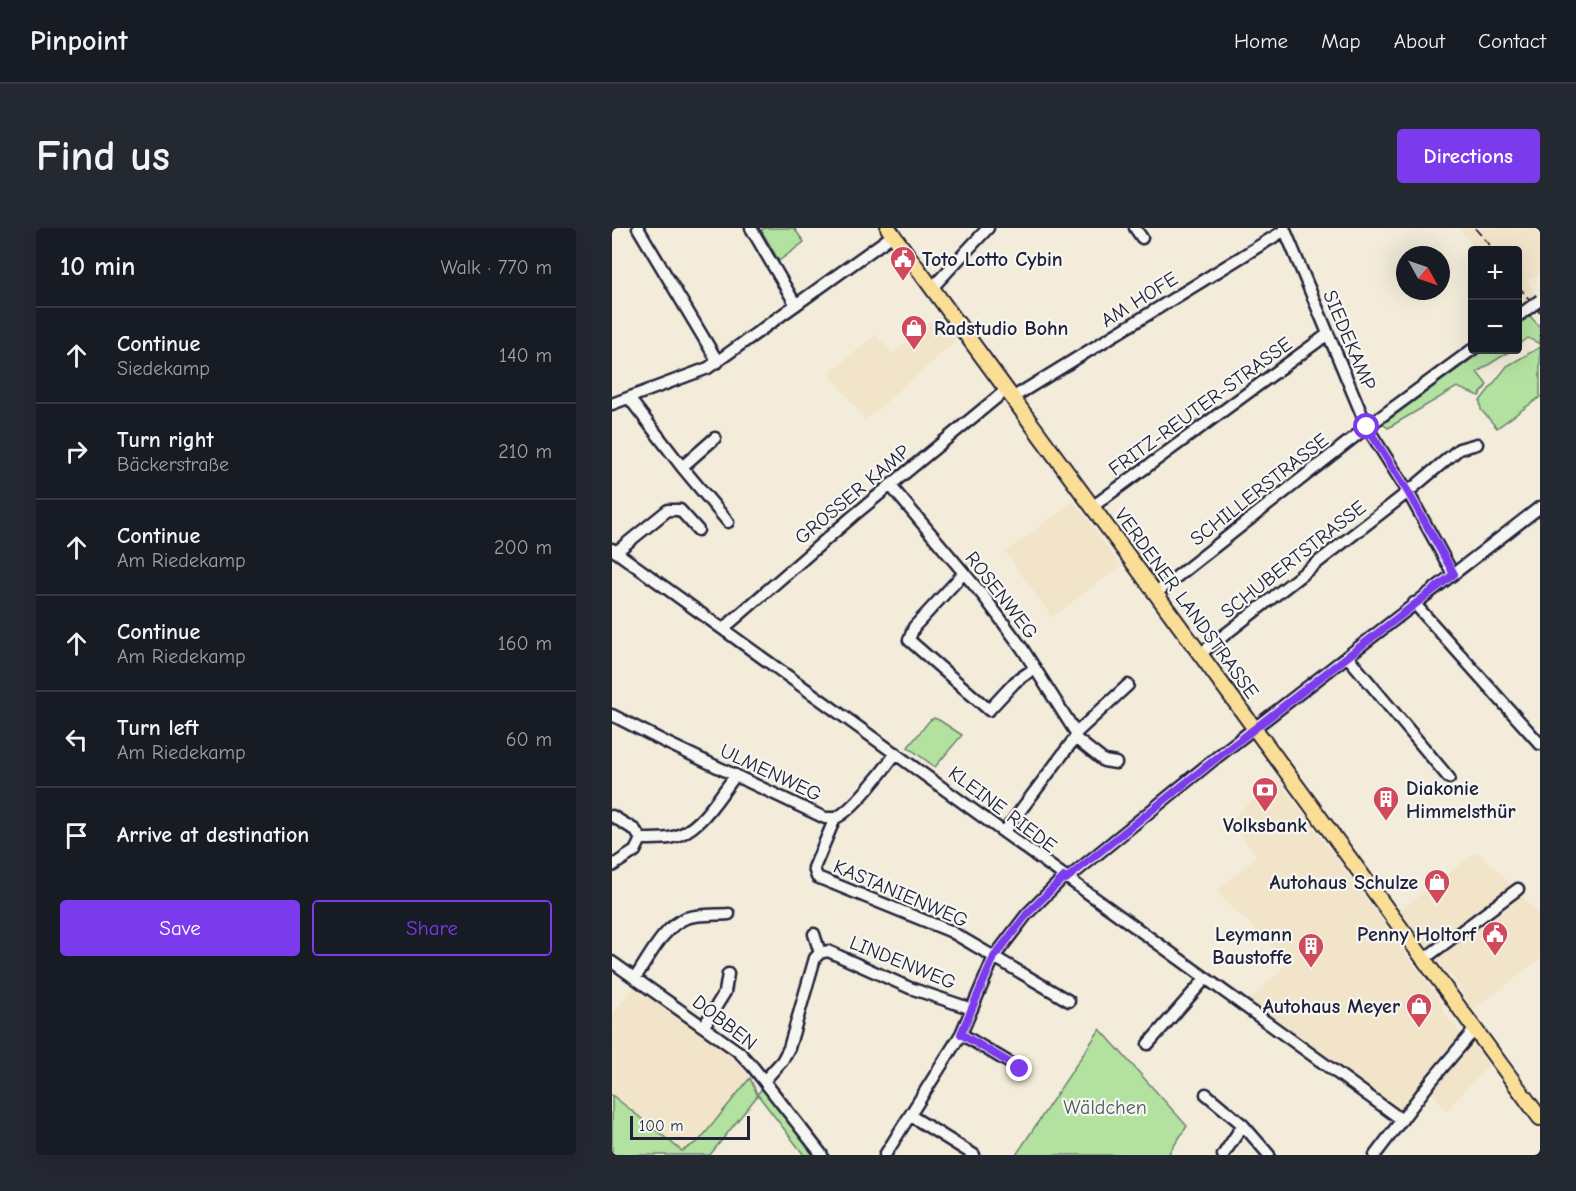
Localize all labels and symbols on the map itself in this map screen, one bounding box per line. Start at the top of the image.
public building icon: Toto Lotto Cybin [888,244,918,282]
north arrow [1396,246,1450,300]
place label: Toto Lotto Cybin [922,248,1063,271]
street label: AM HOFE [1097,267,1182,332]
street label: SIEDEKAMP [1318,287,1381,394]
shop icon: Radstudio Bohn [899,313,929,351]
place label: Radstudio Bohn [934,317,1068,340]
street label: FRITZ-REUTER-STRASSE [1104,332,1296,481]
route start [1353,413,1379,439]
street label: SCHILLERSTRASSE [1186,428,1333,550]
street label: GROSSER KAMP [790,440,914,549]
street label: SCHUBERTSTRASSE [1216,496,1370,623]
street label: VERDENER LANDSTRASSE [1110,504,1263,703]
street label: ROSENWEG [960,547,1043,644]
street label: ULMENWEG [716,739,825,806]
street label: KLEINE RIEDE [944,761,1061,858]
bank icon: Volksbank [1250,775,1280,813]
place label: Diakonie Himmelsthür [1406,777,1516,823]
building icon: Diakonie Himmelsthür [1371,784,1401,822]
place label: Volksbank [1223,814,1307,837]
street label: KASTANIENWEG [830,855,972,932]
shop icon: Autohaus Schulze [1422,867,1452,905]
place label: Autohaus Schulze [1269,871,1418,894]
public building icon: Penny Holtorf [1480,919,1510,957]
place label: Leymann Baustoffe [1212,923,1292,969]
place label: Penny Holtorf [1357,923,1478,946]
street label: LINDENWEG [846,931,959,994]
building icon: Leymann Baustoffe [1296,931,1326,969]
street label: DOBBEN [688,990,762,1055]
shop icon: Autohaus Meyer [1404,991,1434,1029]
place label: Autohaus Meyer [1263,995,1400,1018]
route end [1006,1055,1032,1081]
park label: Wäldchen [1063,1096,1147,1119]
scale bar [630,1113,750,1140]

